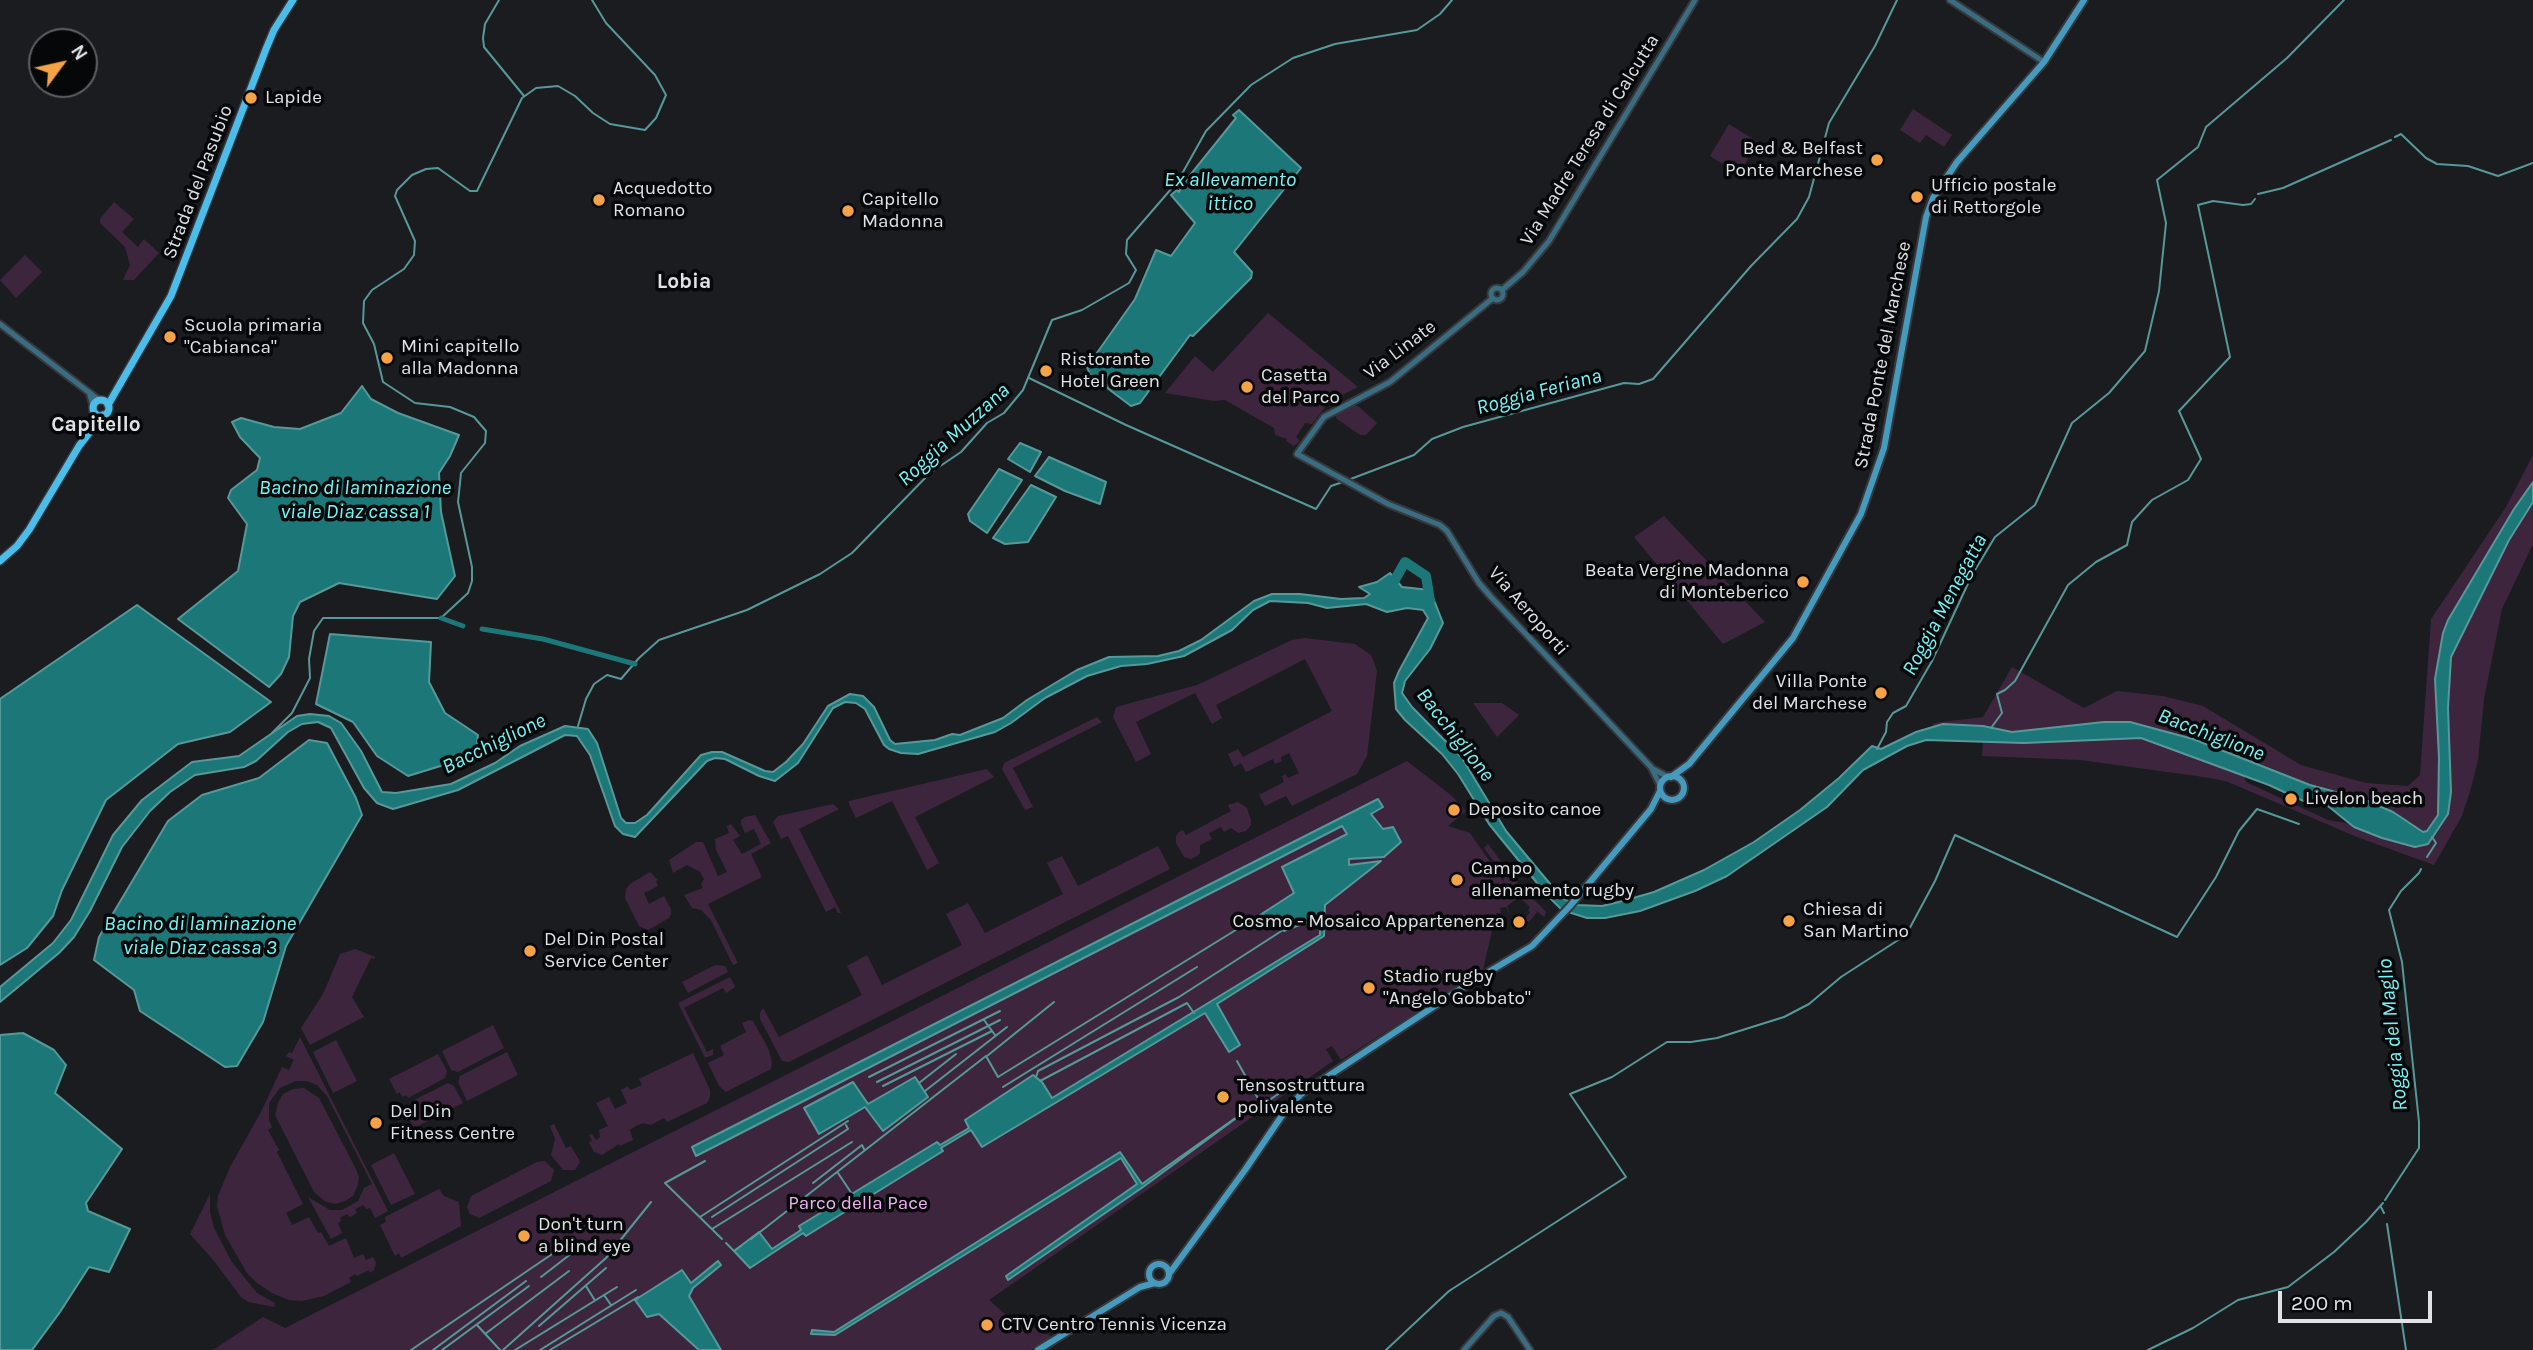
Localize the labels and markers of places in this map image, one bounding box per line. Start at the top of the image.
place label: Lapide [265,87,322,109]
marker: Lapide [243,90,259,106]
place label: Bed & Belfast Ponte Marchese [1725,138,1863,182]
marker: Bed & Belfast Ponte Marchese [1869,152,1885,168]
place label: Ufficio postale di Rettorgole [1931,175,2057,219]
place label: Acquedotto Romano [613,178,712,222]
place label: Capitello Madonna [862,189,944,233]
marker: Ufficio postale di Rettorgole [1909,189,1925,205]
marker: Acquedotto Romano [591,192,607,208]
marker: Capitello Madonna [840,203,856,219]
place label: Scuola primaria "Cabianca" [184,315,322,359]
marker: Scuola primaria "Cabianca" [162,329,178,345]
place label: Mini capitello alla Madonna [401,336,519,380]
place label: Ristorante Hotel Green [1060,349,1160,393]
marker: Mini capitello alla Madonna [379,350,395,366]
marker: Ristorante Hotel Green [1038,363,1054,379]
place label: Casetta del Parco [1261,365,1340,409]
marker: Casetta del Parco [1239,379,1255,395]
place label: Beata Vergine Madonna di Monteberico [1585,560,1789,604]
marker: Beata Vergine Madonna di Monteberico [1795,574,1811,590]
place label: Villa Ponte del Marchese [1752,671,1867,715]
marker: Villa Ponte del Marchese [1873,685,1889,701]
place label: Livelon beach [2305,788,2423,810]
marker: Livelon beach [2283,791,2299,807]
place label: Deposito canoe [1468,799,1601,821]
marker: Deposito canoe [1446,802,1462,818]
place label: Campo allenamento rugby [1471,858,1634,902]
marker: Campo allenamento rugby [1449,872,1465,888]
place label: Chiesa di San Martino [1803,899,1909,943]
place label: Cosmo - Mosaico Appartenenza [1232,911,1505,933]
marker: Chiesa di San Martino [1781,913,1797,929]
marker: Cosmo - Mosaico Appartenenza [1511,914,1527,930]
place label: Del Din Postal Service Center [544,929,668,973]
marker: Del Din Postal Service Center [522,943,538,959]
place label: Stadio rugby "Angelo Gobbato" [1383,966,1531,1010]
marker: Stadio rugby "Angelo Gobbato" [1361,980,1377,996]
place label: Tensostruttura polivalente [1237,1075,1365,1119]
marker: Tensostruttura polivalente [1215,1089,1231,1105]
place label: Del Din Fitness Centre [390,1101,515,1145]
marker: Del Din Fitness Centre [368,1115,384,1131]
place label: Don't turn a blind eye [538,1214,631,1258]
marker: Don't turn a blind eye [516,1228,532,1244]
place label: CTV Centro Tennis Vicenza [1001,1314,1227,1336]
marker: CTV Centro Tennis Vicenza [979,1317,995,1333]

